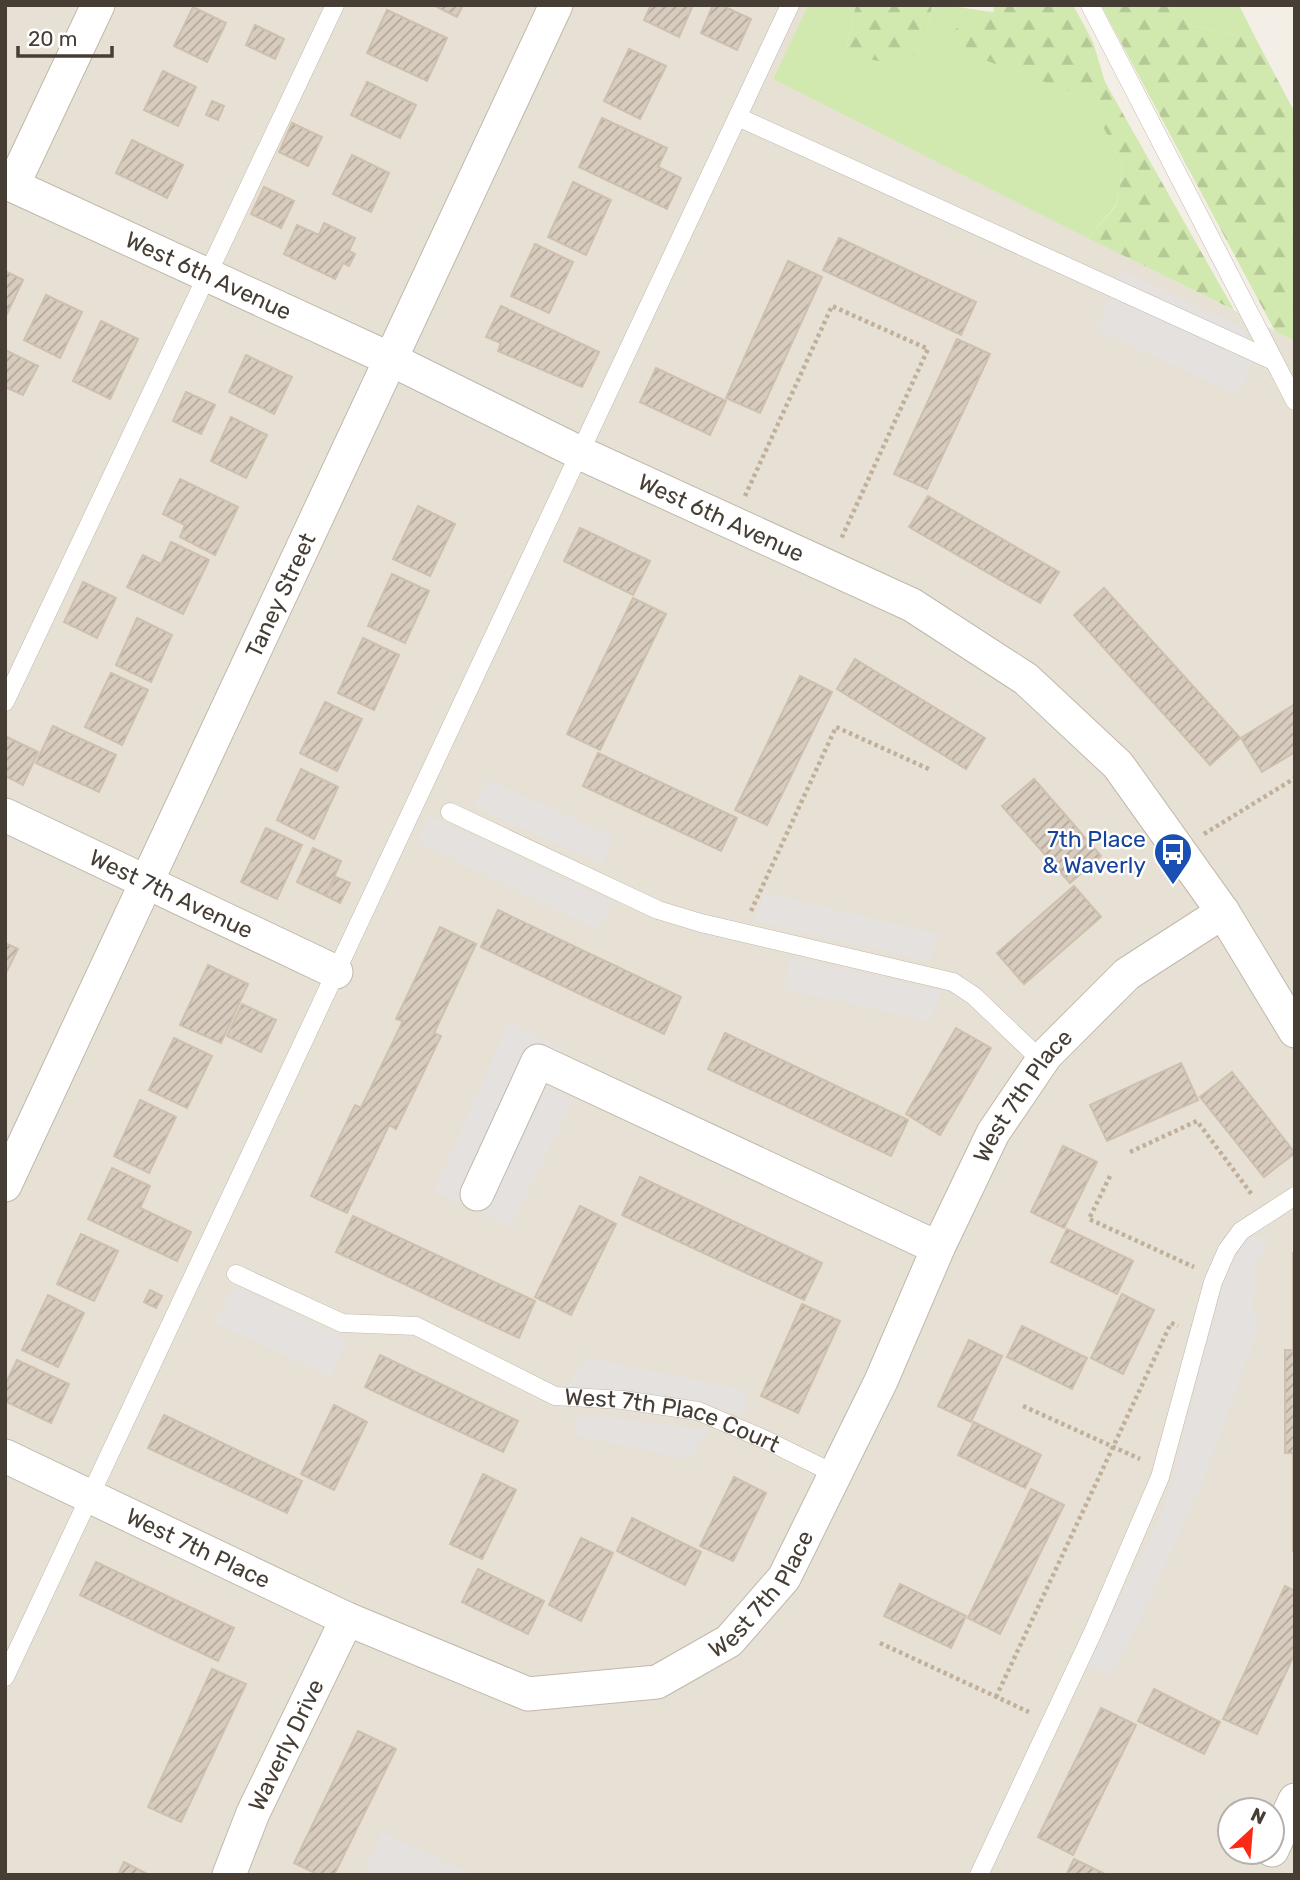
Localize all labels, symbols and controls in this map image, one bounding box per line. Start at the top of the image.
scale bar [18,14,112,58]
text: 20 m [28,26,77,51]
street label: West 6th Avenue [121,225,296,326]
street label: West 6th Avenue [634,467,809,568]
street label: Taney Street [239,528,322,662]
place label: 7th Place & Waverly [1042,825,1146,879]
bus stop icon: 7th Place & Waverly [1152,831,1194,886]
street label: West 7th Avenue [85,843,258,945]
street label: West 7th Place [967,1023,1078,1167]
street label: West 7th Place Court [564,1383,785,1459]
street label: West 7th Place [122,1502,275,1594]
street label: West 7th Place [704,1526,819,1664]
street label: Waverly Drive [242,1675,330,1816]
north arrow [1216,1796,1286,1866]
text: N [1247,1803,1269,1830]

